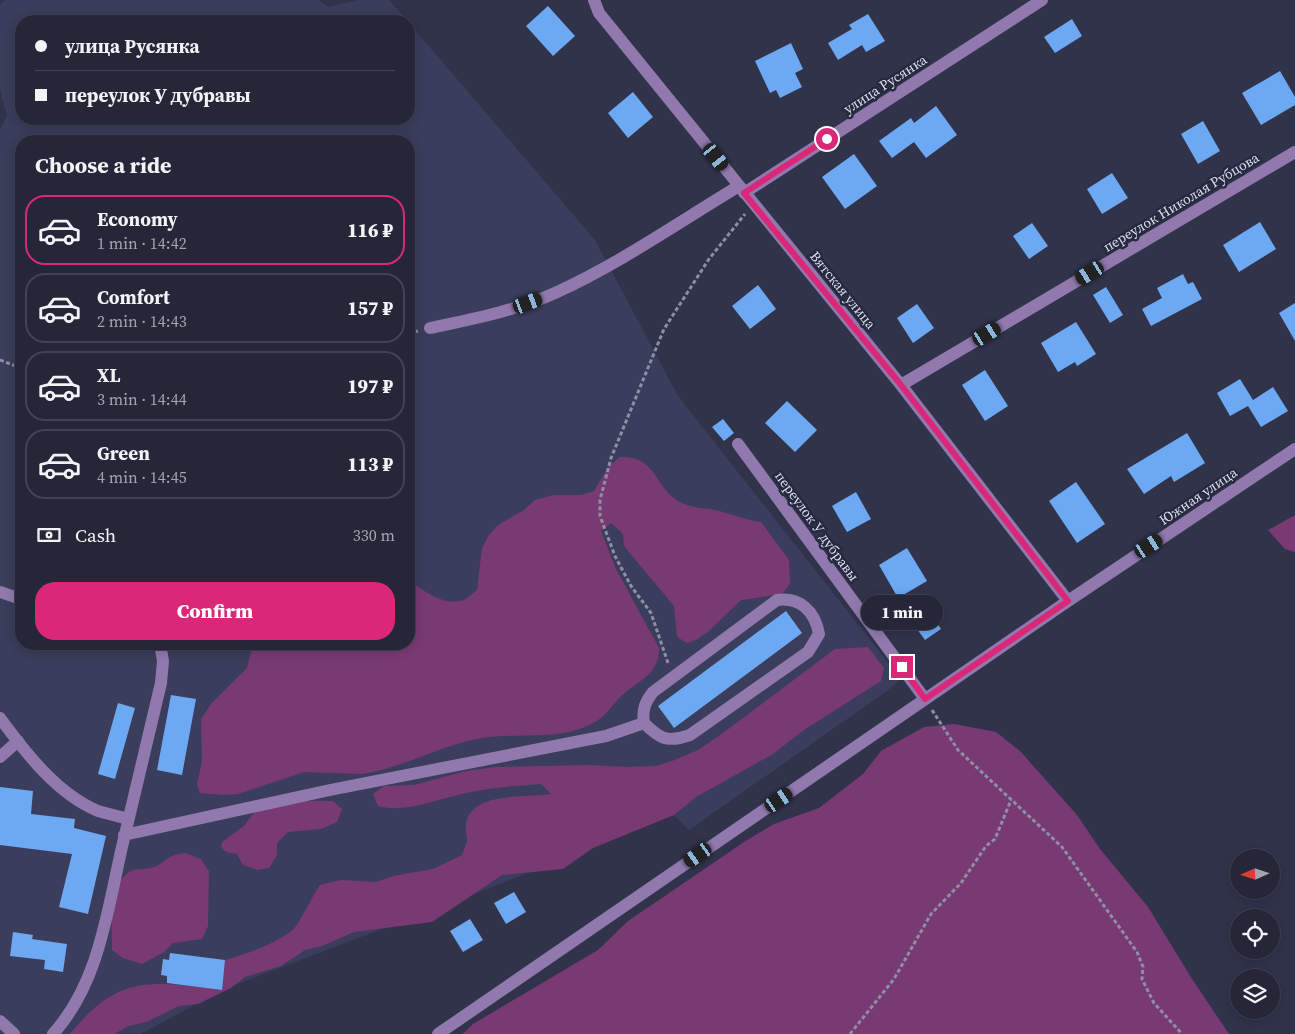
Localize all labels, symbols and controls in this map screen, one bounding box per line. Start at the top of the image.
text: улица Русянка [65,33,200,59]
street label: улица Русянка [839,49,931,118]
text: переулок У дубравы [65,82,251,108]
route start [816,128,838,150]
car [700,141,731,173]
street label: переулок Николая Рубцова [1099,147,1264,257]
text: Choose a ride [35,150,172,180]
text: Economy [97,206,178,232]
icon: car [37,208,82,253]
text: 116 ₽ [347,217,393,243]
text: 1 min · 14:42 [97,232,187,254]
street label: Вятская улица [805,247,881,334]
car [1073,259,1106,287]
text: Comfort [97,284,170,310]
icon: car [37,286,82,331]
car [511,291,544,315]
text: 157 ₽ [347,295,393,321]
text: 2 min · 14:43 [97,310,187,332]
car [970,320,1003,348]
text: XL [97,362,120,388]
icon: car [37,364,82,409]
text: 197 ₽ [347,373,393,399]
text: 3 min · 14:44 [97,388,187,410]
text: Green [97,440,150,466]
icon: car [37,442,82,487]
text: 113 ₽ [347,451,393,477]
street label: Южная улица [1155,462,1242,530]
text: 4 min · 14:45 [97,466,187,488]
street label: переулок У дубравы [770,467,864,585]
icon: cash [35,521,63,549]
text: Cash [75,522,116,548]
text: 330 m [353,524,395,546]
car [1132,532,1165,560]
button: Confirm [35,582,395,640]
callout: 1 min [861,594,943,630]
text: 1 min [881,601,923,623]
route end [891,656,913,678]
car [762,785,795,815]
car [681,840,714,870]
north arrow [1230,849,1280,899]
map controls [1230,849,1280,1019]
button: locate [1230,909,1280,959]
button: layers [1230,969,1280,1019]

